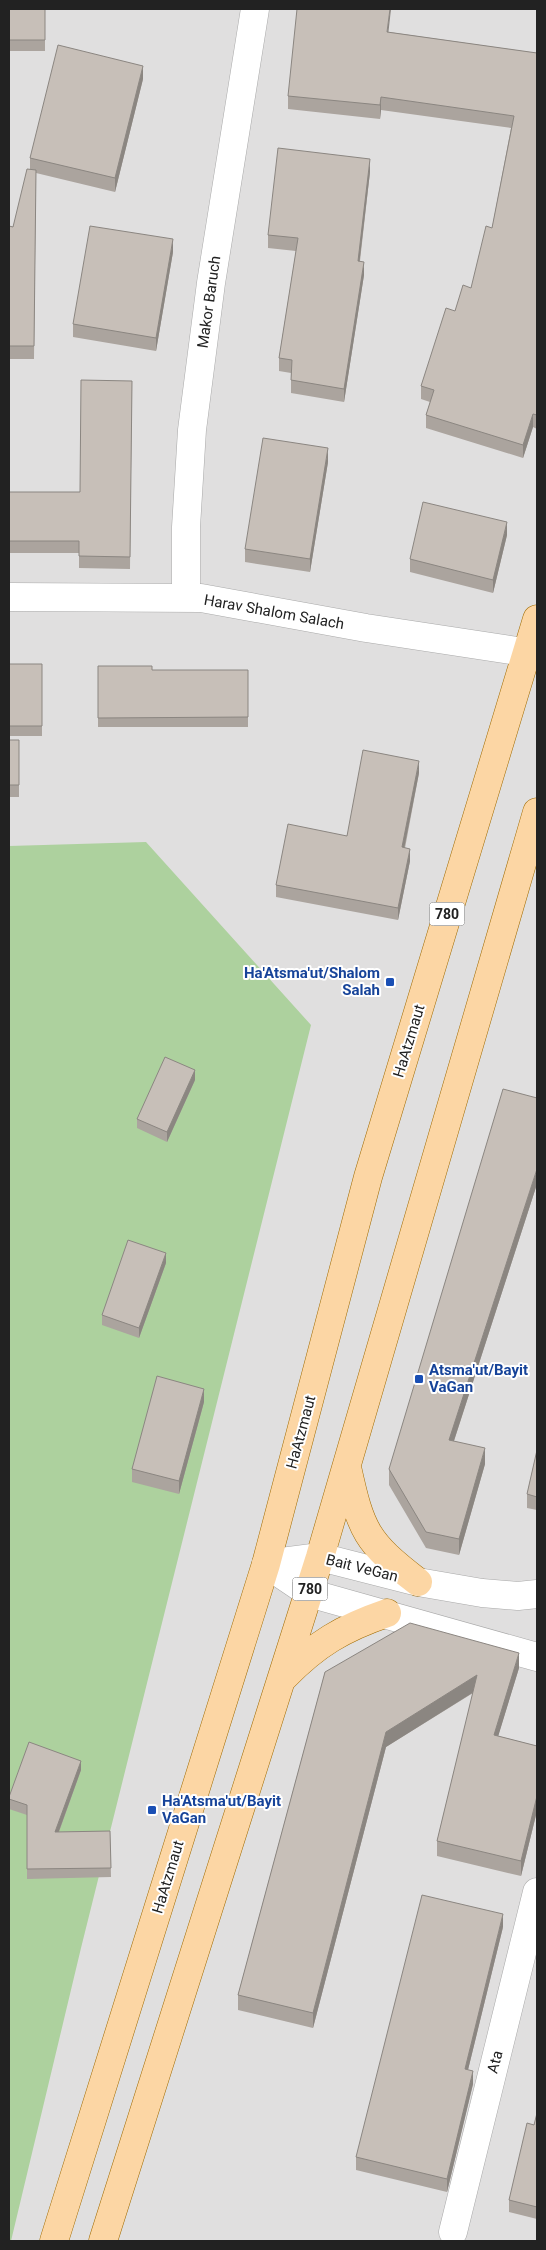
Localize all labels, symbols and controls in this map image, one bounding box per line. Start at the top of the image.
street label: Makor Baruch [194,255,224,349]
street label: Harav Shalom Salach [202,591,346,633]
road number: 780 [430,902,464,926]
place label: Ha'Atsma'ut/Shalom Salah [244,964,380,999]
marker: Ha'Atsma'ut/Shalom Salah [384,976,396,988]
street label: HaAtzmaut [389,1002,429,1080]
place label: Atsma'ut/Bayit VaGan [429,1361,528,1396]
marker: Atsma'ut/Bayit VaGan [413,1373,425,1385]
street label: HaAtzmaut [283,1393,319,1471]
street label: Bait VeGan [324,1550,400,1586]
road number: 780 [292,1578,328,1600]
place label: Ha'Atsma'ut/Bayit VaGan [162,1792,281,1827]
marker: Ha'Atsma'ut/Bayit VaGan [146,1804,158,1816]
street label: HaAtzmaut [148,1838,188,1916]
street label: Ata [484,2049,506,2075]

